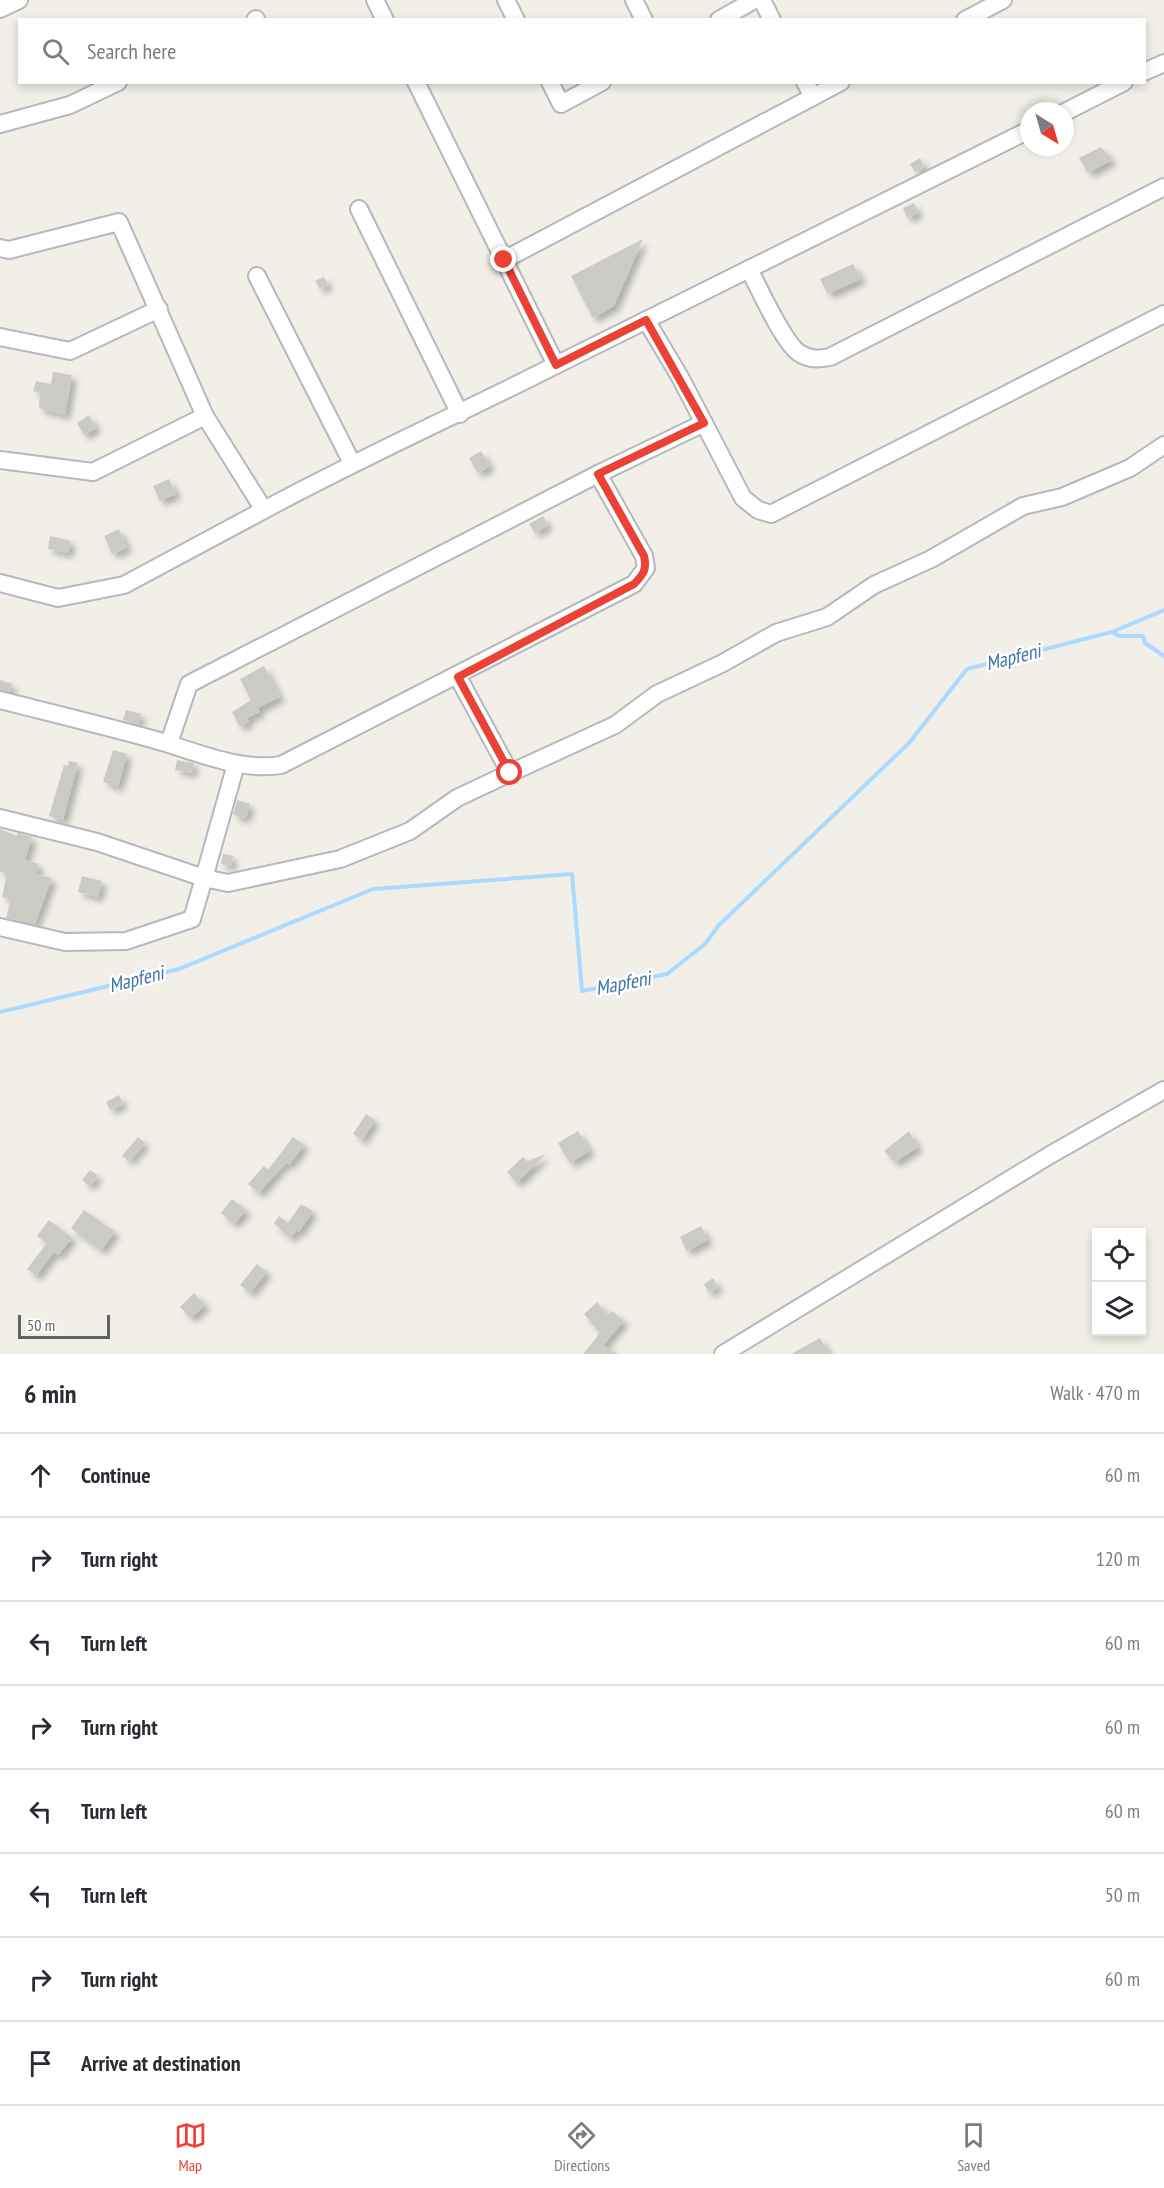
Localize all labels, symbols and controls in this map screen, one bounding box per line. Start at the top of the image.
search box [18,18,1146,84]
icon: search [39,35,72,68]
text: Search here [87,37,176,65]
north arrow [1020,102,1074,156]
route end [490,246,516,272]
water label: Mapfeni [983,637,1046,676]
route start [496,759,522,785]
water label: Mapfeni [106,959,169,998]
water label: Mapfeni [593,964,655,1001]
map controls [1092,1228,1146,1336]
button: locate [1092,1228,1146,1282]
button: layers [1092,1282,1146,1336]
scale bar [18,1312,110,1340]
text: 50 m [27,1315,55,1335]
text: 6 min [24,1377,77,1410]
text: Walk · 470 m [1050,1380,1140,1406]
icon: ahead [24,1459,57,1492]
text: Continue [81,1461,151,1489]
text: 60 m [1105,1462,1140,1488]
icon: right [24,1543,57,1576]
text: Turn right [81,1545,158,1573]
text: 120 m [1096,1546,1140,1572]
icon: left [24,1627,57,1660]
text: Turn left [81,1629,147,1657]
text: 60 m [1105,1630,1140,1656]
icon: right [24,1711,57,1744]
text: Turn right [81,1713,158,1741]
text: 60 m [1105,1714,1140,1740]
icon: left [24,1795,57,1828]
text: Turn left [81,1797,147,1825]
text: 60 m [1105,1798,1140,1824]
icon: left [24,1879,57,1912]
text: Turn left [81,1881,147,1909]
text: 50 m [1105,1882,1140,1908]
icon: right [24,1963,57,1996]
text: Turn right [81,1965,158,1993]
text: 60 m [1105,1966,1140,1992]
icon: arrive [24,2047,57,2080]
text: Arrive at destination [81,2049,241,2077]
tab: Map [174,2119,207,2175]
tab: Directions [554,2119,610,2175]
tab: Saved [957,2119,990,2175]

